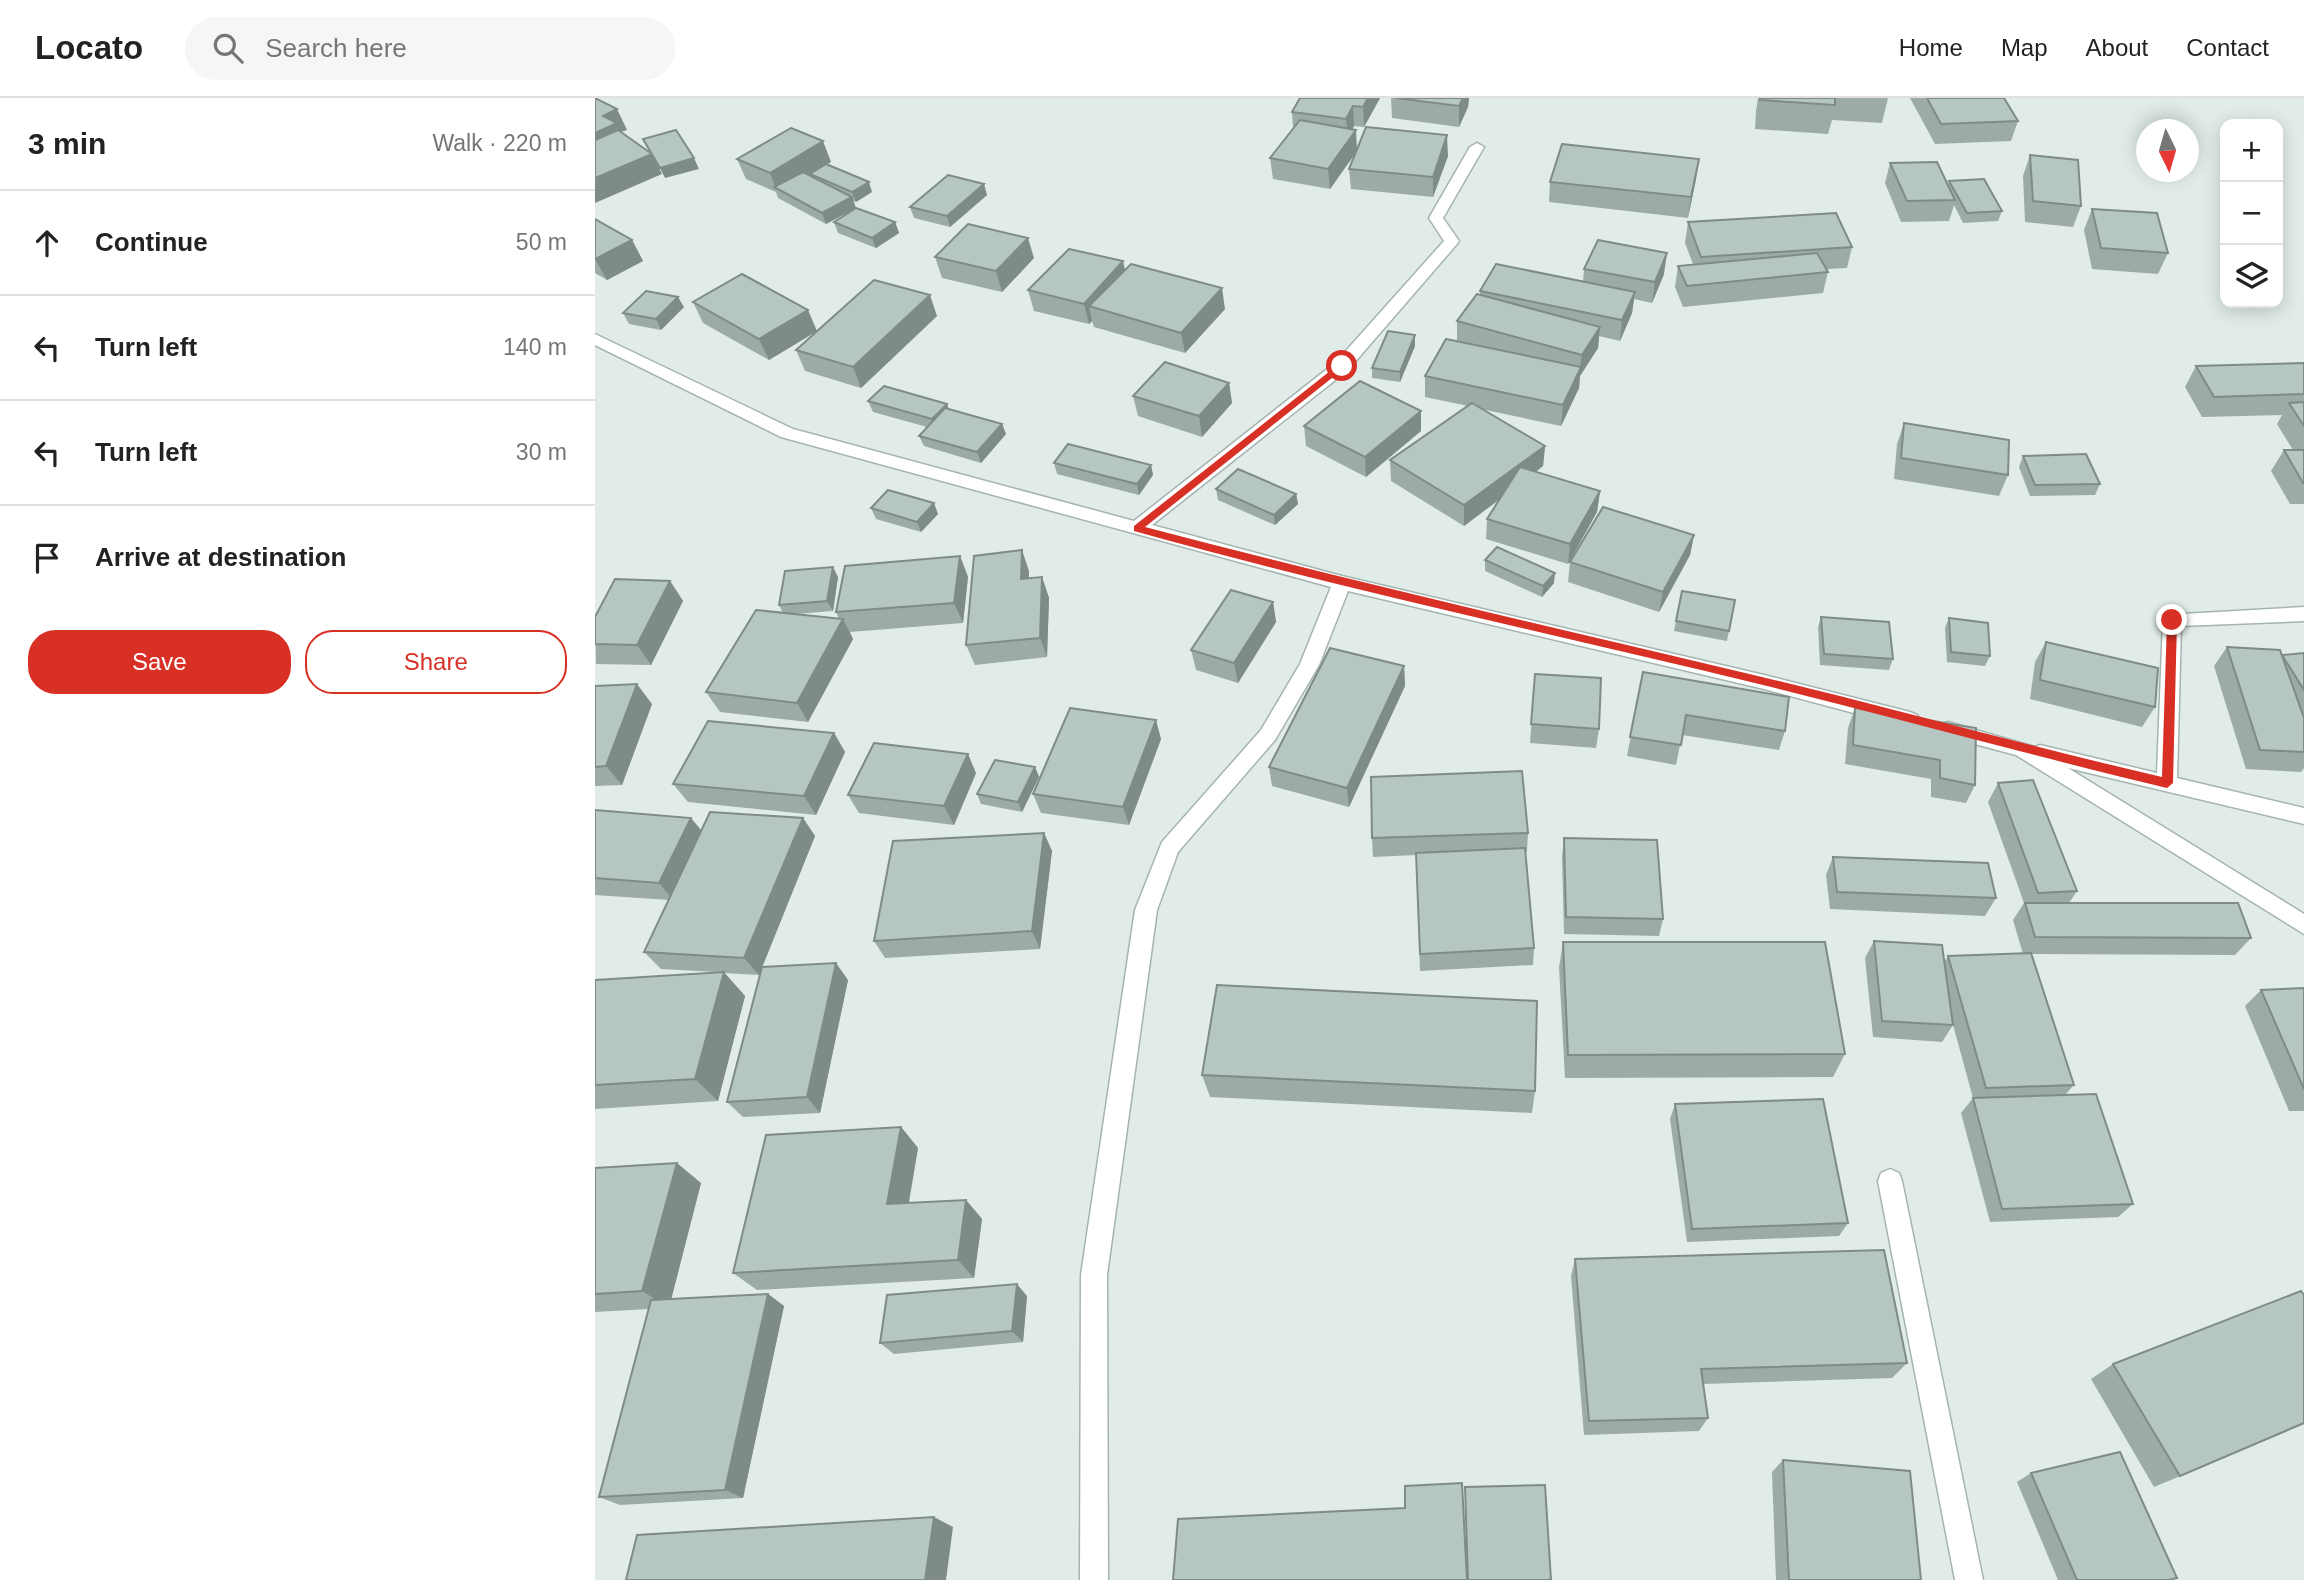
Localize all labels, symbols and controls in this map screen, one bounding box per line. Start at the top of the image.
search box [185,17,675,80]
text: Locato [35,29,143,66]
icon: search [209,29,247,67]
text: Search here [265,33,407,63]
text: Home [1899,34,1963,61]
text: Map [2001,34,2048,61]
text: About [2086,34,2148,61]
text: Contact [2186,34,2269,61]
north arrow [2136,119,2199,182]
map controls [2220,119,2283,308]
button: + [2220,119,2283,182]
text: 3 min [28,127,106,160]
text: Walk · 220 m [432,130,567,156]
button: − [2220,182,2283,245]
icon: ahead [28,224,66,262]
text: Continue [95,227,208,257]
text: 50 m [516,229,567,255]
button: layers [2220,245,2283,308]
icon: left [28,329,66,367]
text: Turn left [95,332,197,362]
text: 140 m [503,334,567,360]
route start [1326,350,1357,381]
icon: left [28,434,66,472]
text: Turn left [95,437,197,467]
text: 30 m [516,439,567,465]
icon: arrive [28,539,66,577]
text: Arrive at destination [95,542,346,572]
route end [2156,604,2187,635]
button: Save [28,630,291,694]
button: Share [305,630,567,694]

